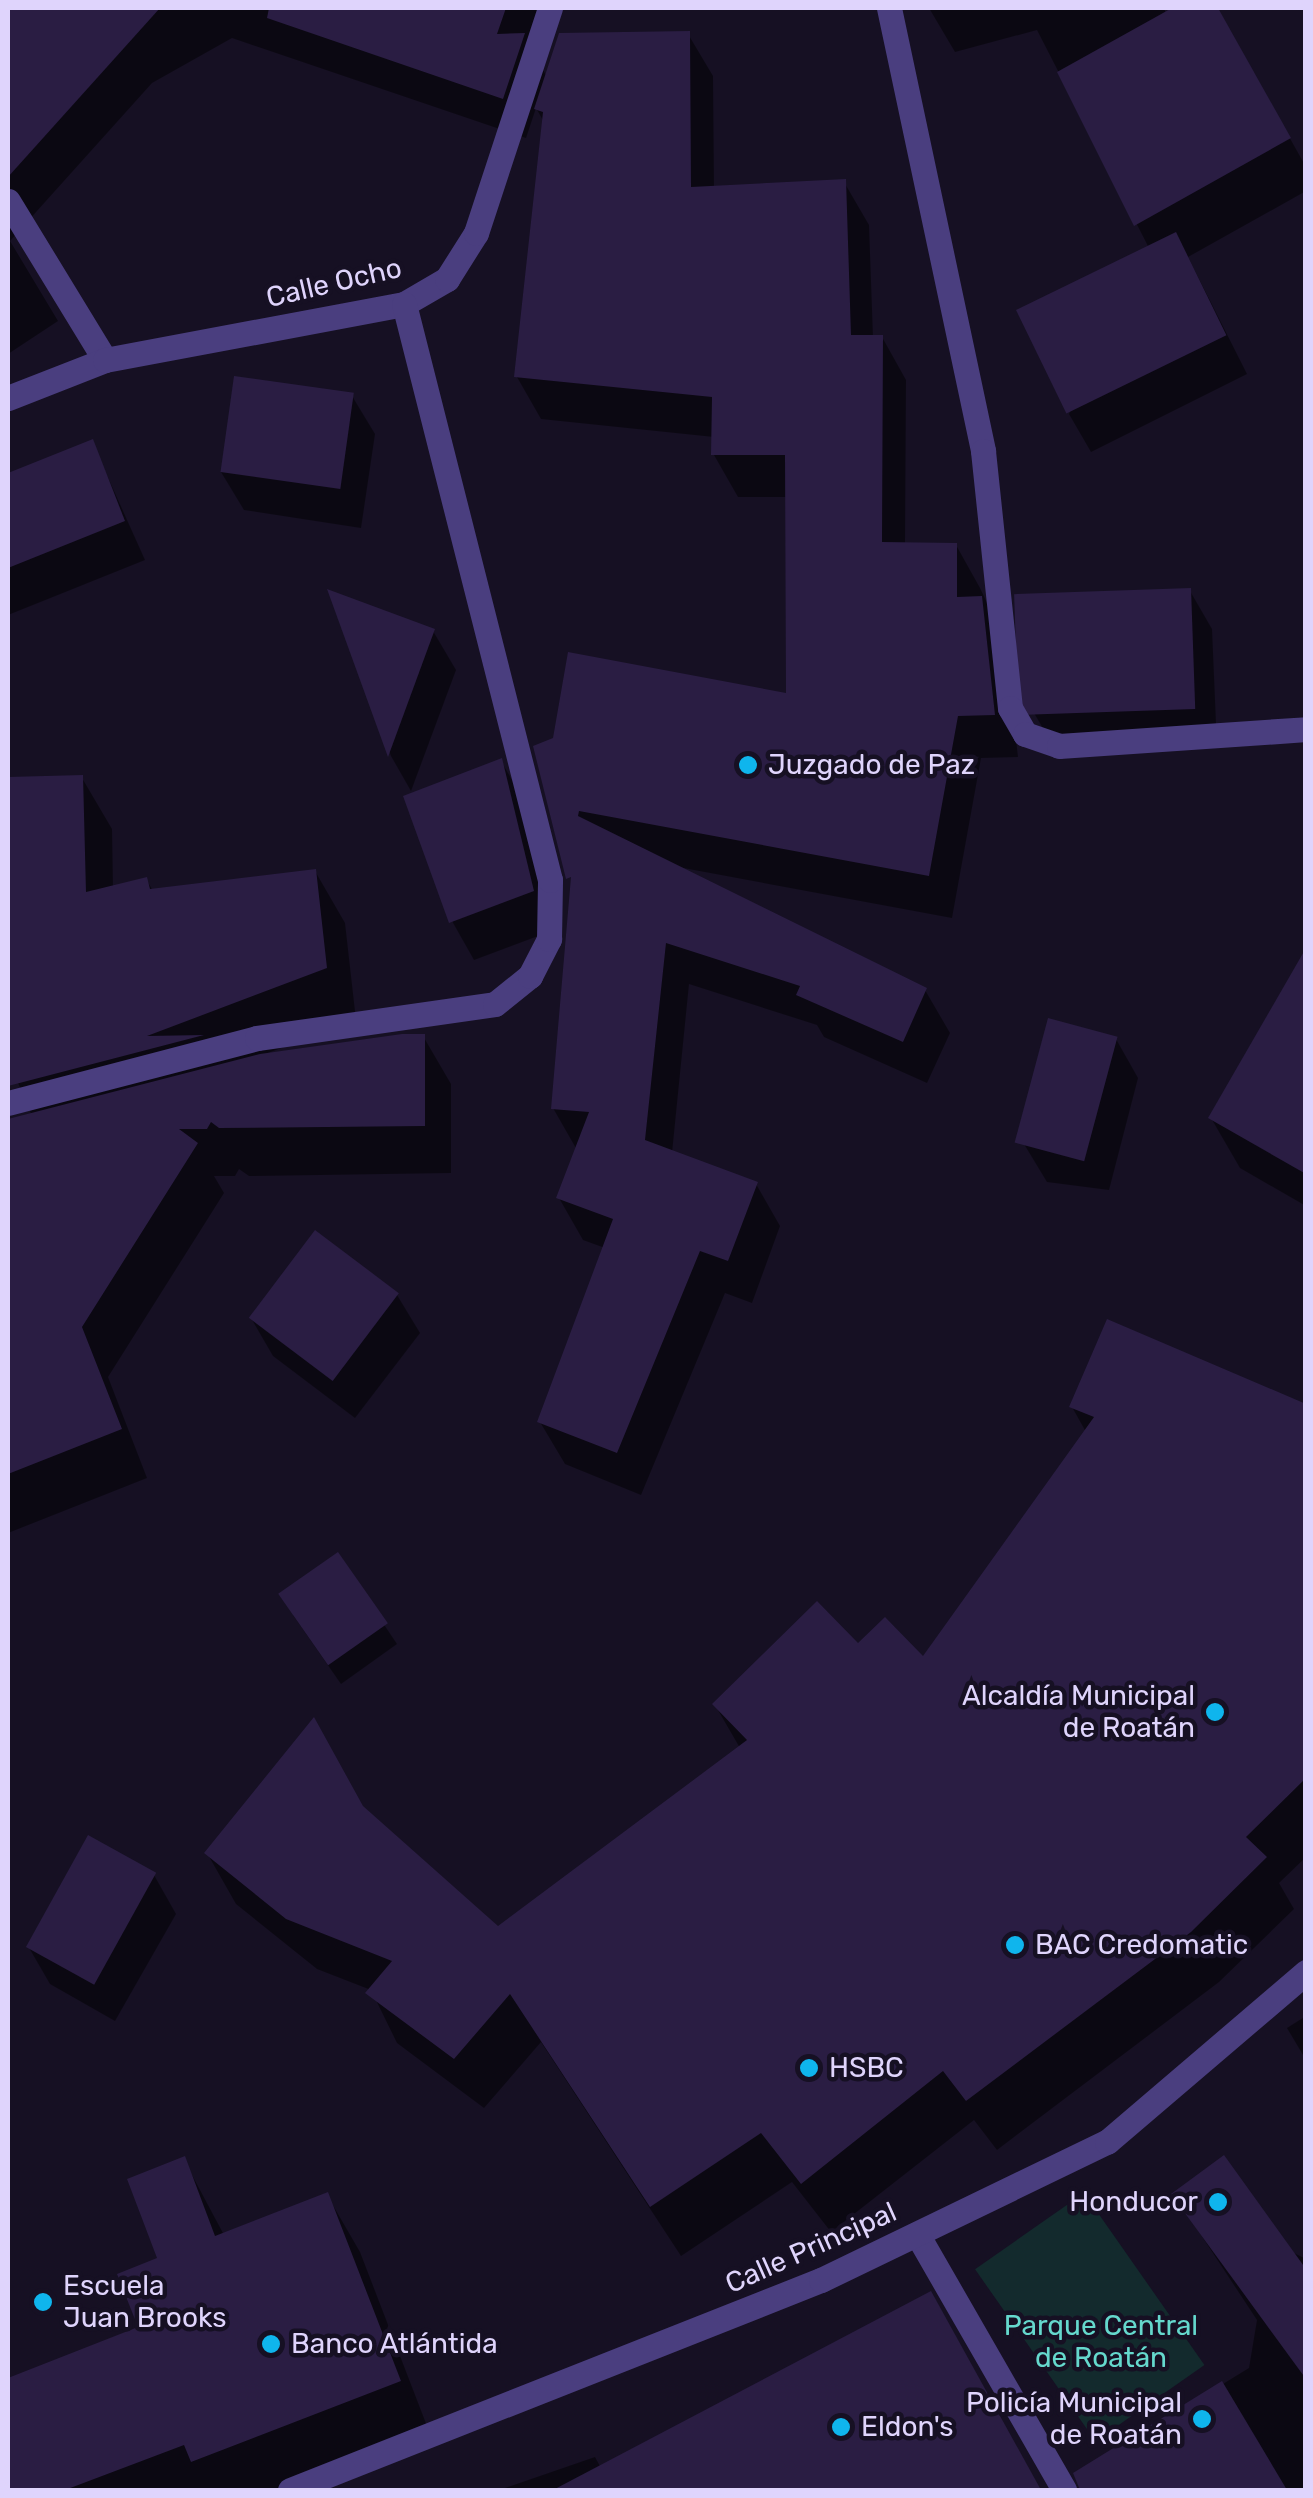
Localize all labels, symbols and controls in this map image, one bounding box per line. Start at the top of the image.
street label: Calle Ocho [263,251,405,315]
place label: Juzgado de Paz [768,748,975,782]
marker: Juzgado de Paz [737,754,759,776]
place label: Alcaldía Municipal de Roatán [962,1679,1195,1745]
marker: Alcaldía Municipal de Roatán [1204,1701,1226,1723]
place label: BAC Credomatic [1035,1928,1248,1962]
marker: BAC Credomatic [1004,1934,1026,1956]
place label: HSBC [829,2051,904,2085]
marker: HSBC [798,2057,820,2079]
place label: Honducor [1069,2185,1198,2219]
marker: Honducor [1207,2191,1229,2213]
street label: Calle Principal [720,2195,902,2301]
place label: Escuela Juan Brooks [63,2269,226,2335]
marker: Escuela Juan Brooks [32,2291,54,2313]
park label: Parque Central de Roatán [1004,2309,1198,2375]
place label: Banco Atlántida [291,2327,498,2361]
marker: Banco Atlántida [260,2333,282,2355]
place label: Policía Municipal de Roatán [966,2386,1182,2452]
marker: Policía Municipal de Roatán [1191,2408,1213,2430]
place label: Eldon's [861,2410,953,2444]
marker: Eldon's [830,2416,852,2438]

